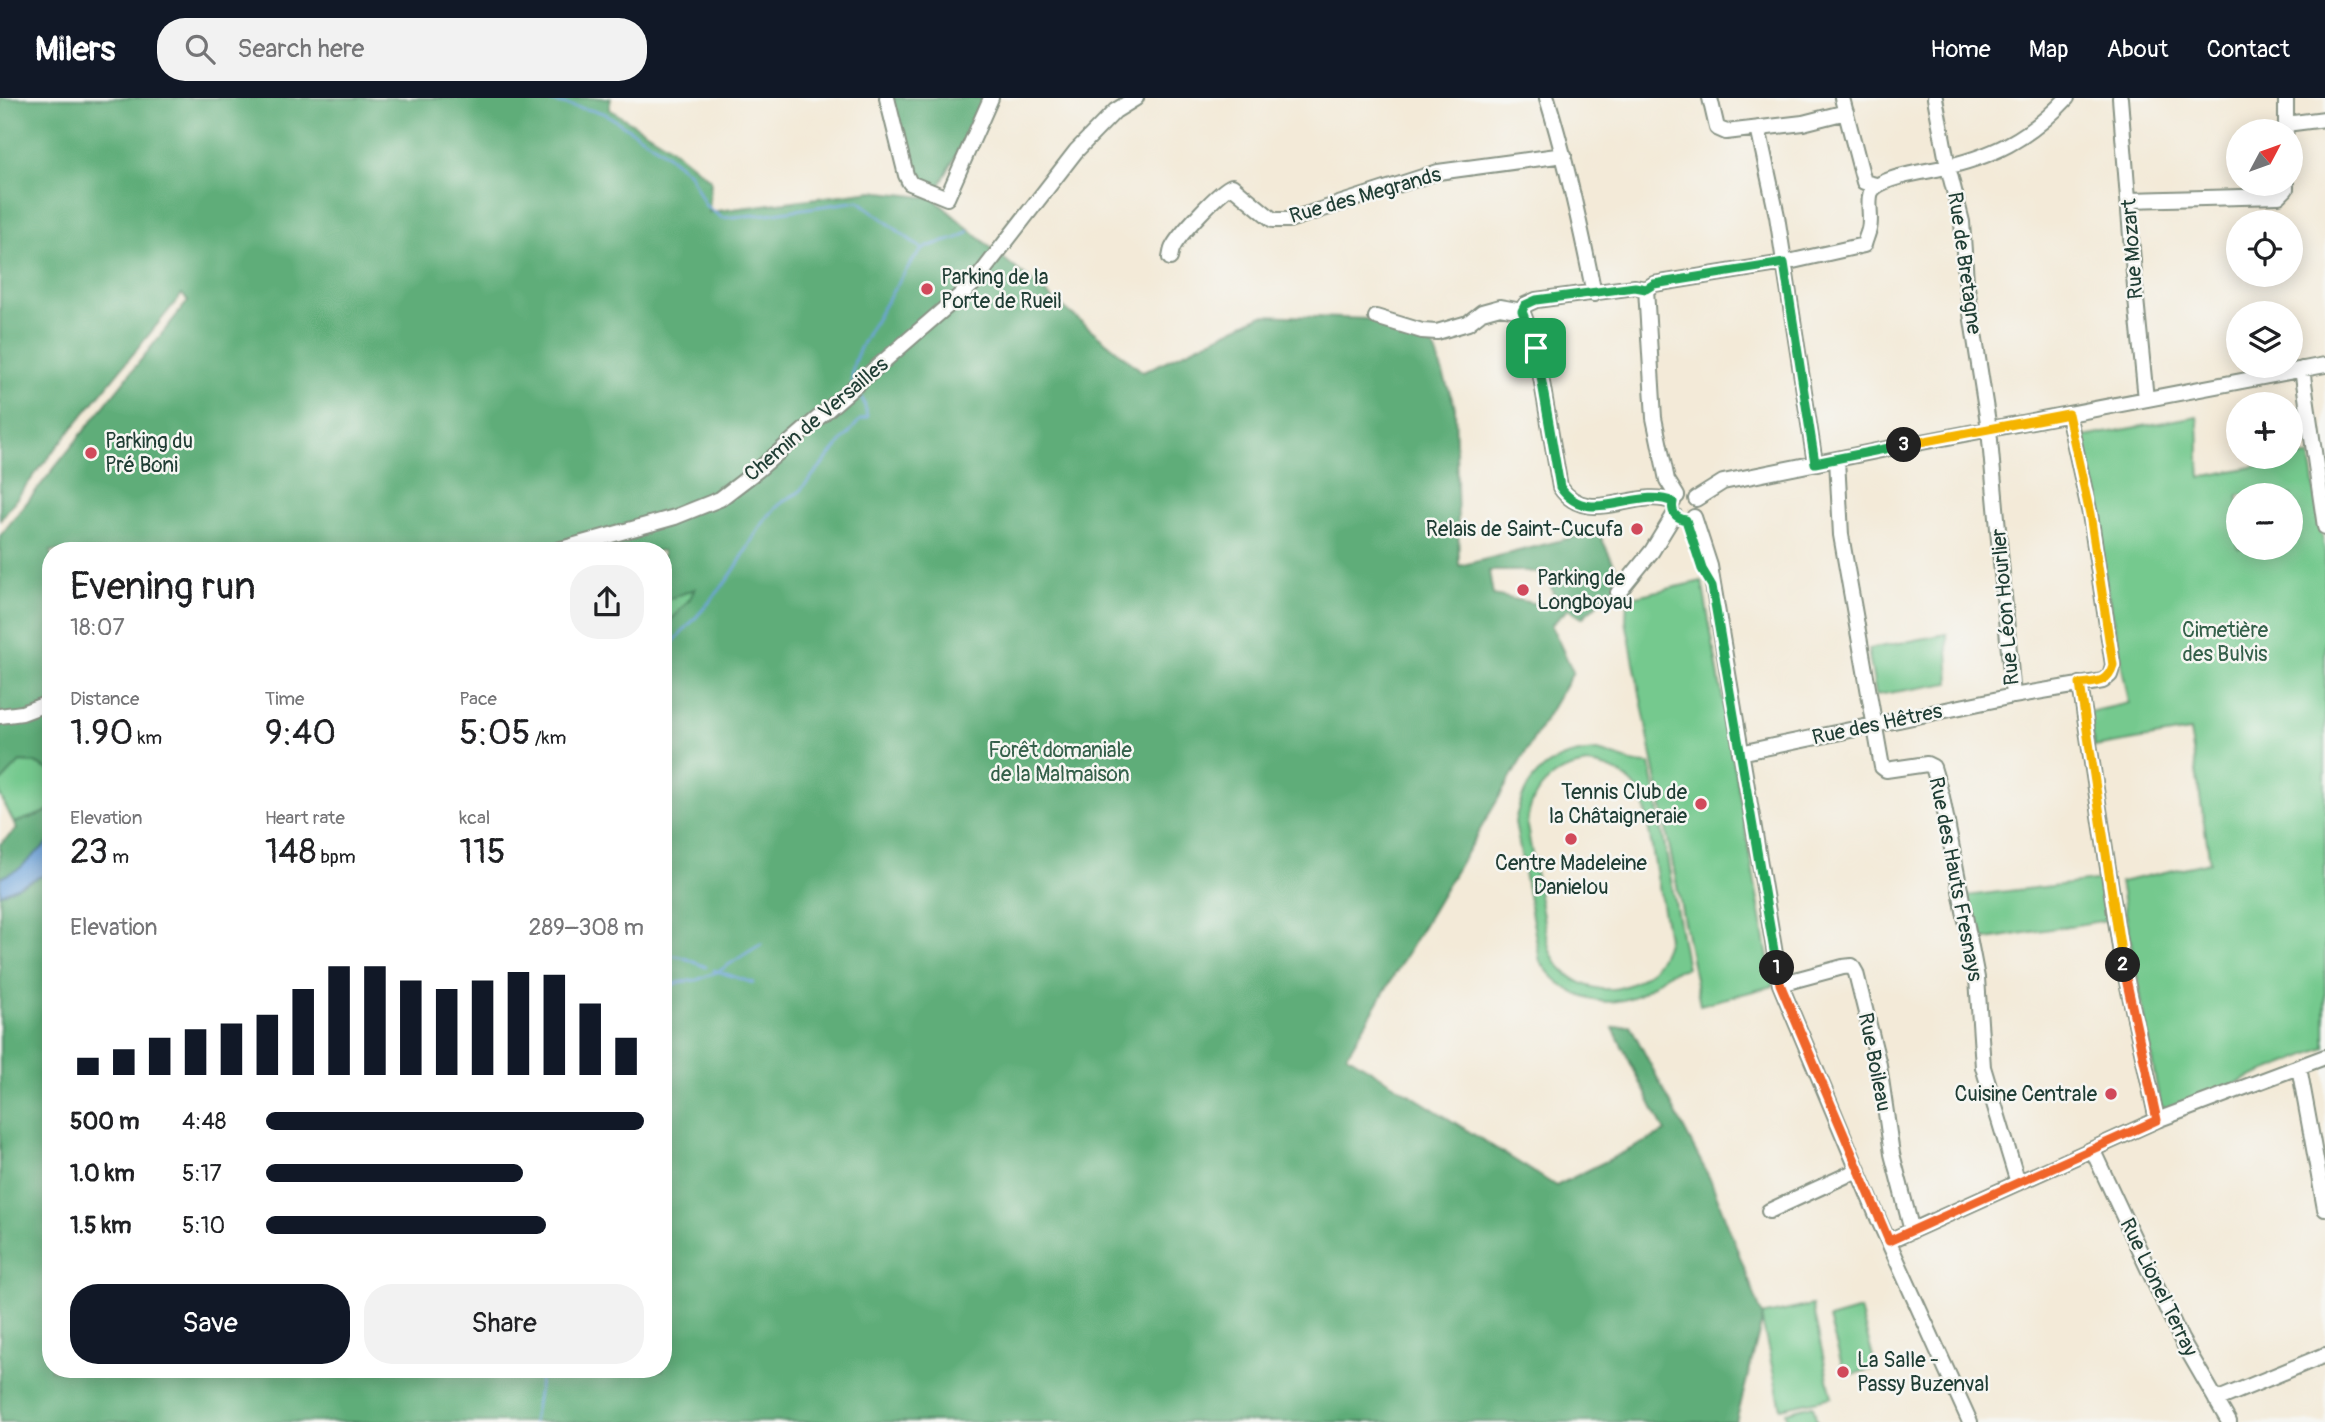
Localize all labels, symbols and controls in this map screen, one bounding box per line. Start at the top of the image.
search box [157,18,647,81]
text: Milers [35,29,115,70]
icon: search [181,30,219,68]
text: Search here [237,33,364,65]
text: Home [1930,35,1991,64]
text: Map [2029,35,2069,64]
text: About [2107,35,2169,64]
text: Contact [2207,35,2290,64]
north arrow [2226,119,2303,196]
map controls [2226,119,2303,560]
street label: Rue des Megrands [1286,161,1445,230]
street label: Rue de Bretagne [1941,190,1988,337]
street label: Rue Mozart [2115,197,2149,300]
button: locate [2226,210,2303,287]
place label: Parking de la Porte de Rueil [941,264,1062,315]
marker: Parking de la Porte de Rueil [919,281,935,297]
button: layers [2226,301,2303,378]
pin [1506,318,1566,378]
icon: arrive [1517,329,1555,367]
street label: Chemin de Versailles [739,351,894,488]
button: + [2226,392,2303,469]
place label: Parking du Pré Boni [105,428,193,479]
pin: 3 [1886,428,1922,462]
text: 3 [1898,432,1909,456]
marker: Parking du Pré Boni [83,445,99,461]
button: − [2226,483,2303,560]
place label: Relais de Saint-Cucufa [1426,516,1623,543]
marker: Relais de Saint-Cucufa [1629,521,1645,537]
street label: Rue Léon Hourlier [1985,527,2026,687]
text: Evening run [70,563,256,611]
button: share [570,565,644,639]
place label: Parking de Longboyau [1537,565,1633,616]
marker: Parking de Longboyau [1515,582,1531,598]
text: 18:07 [70,613,125,642]
park label: Cimetière des Bulvis [2182,617,2269,668]
text: Distance [70,687,139,711]
text: Time [265,687,304,711]
text: Pace [459,687,497,711]
street label: Rue des Hêtres [1810,697,1945,751]
text: 1.90 [70,711,133,755]
text: 9:40 [265,711,336,755]
text: 5:05 [459,711,531,755]
text: km [133,726,162,750]
text: /km [531,726,566,750]
park label: Forêt domaniale de la Malmaison [988,737,1132,788]
street label: Rue des Hauts Fresnays [1922,775,1989,984]
place label: Tennis Club de la Châtaigneraie [1549,779,1688,830]
marker: Tennis Club de la Châtaigneraie [1693,796,1709,812]
text: Elevation [70,806,142,830]
text: Heart rate [265,806,345,830]
text: kcal [459,806,490,830]
text: 23 [70,830,108,874]
text: 148 [265,830,316,874]
text: 115 [459,830,506,874]
marker: Centre Madeleine Danielou [1563,831,1579,847]
text: m [108,845,129,869]
text: bpm [316,845,356,869]
place label: Centre Madeleine Danielou [1495,850,1648,901]
text: Elevation [70,913,158,942]
text: 289–308 m [529,913,644,942]
pin: 2 [2106,948,2140,982]
pin: 1 [1760,950,1795,986]
text: 2 [2117,952,2128,976]
text: 1 [1773,955,1780,979]
street label: Rue Boileau [1852,1011,1897,1114]
place label: Cuisine Centrale [1954,1081,2098,1108]
marker: Cuisine Centrale [2103,1086,2119,1102]
text: 500 m [70,1107,139,1136]
text: 4:48 [182,1107,226,1136]
text: 1.0 km [70,1159,135,1188]
text: 5:17 [182,1159,222,1188]
text: 1.5 km [70,1211,132,1240]
text: 5:10 [182,1211,225,1240]
street label: Rue Lionel Terray [2113,1214,2204,1361]
button: Save [70,1284,350,1364]
button: Share [364,1284,644,1364]
place label: La Salle - Passy Buzenval [1857,1347,1989,1398]
marker: La Salle - Passy Buzenval [1835,1364,1851,1380]

